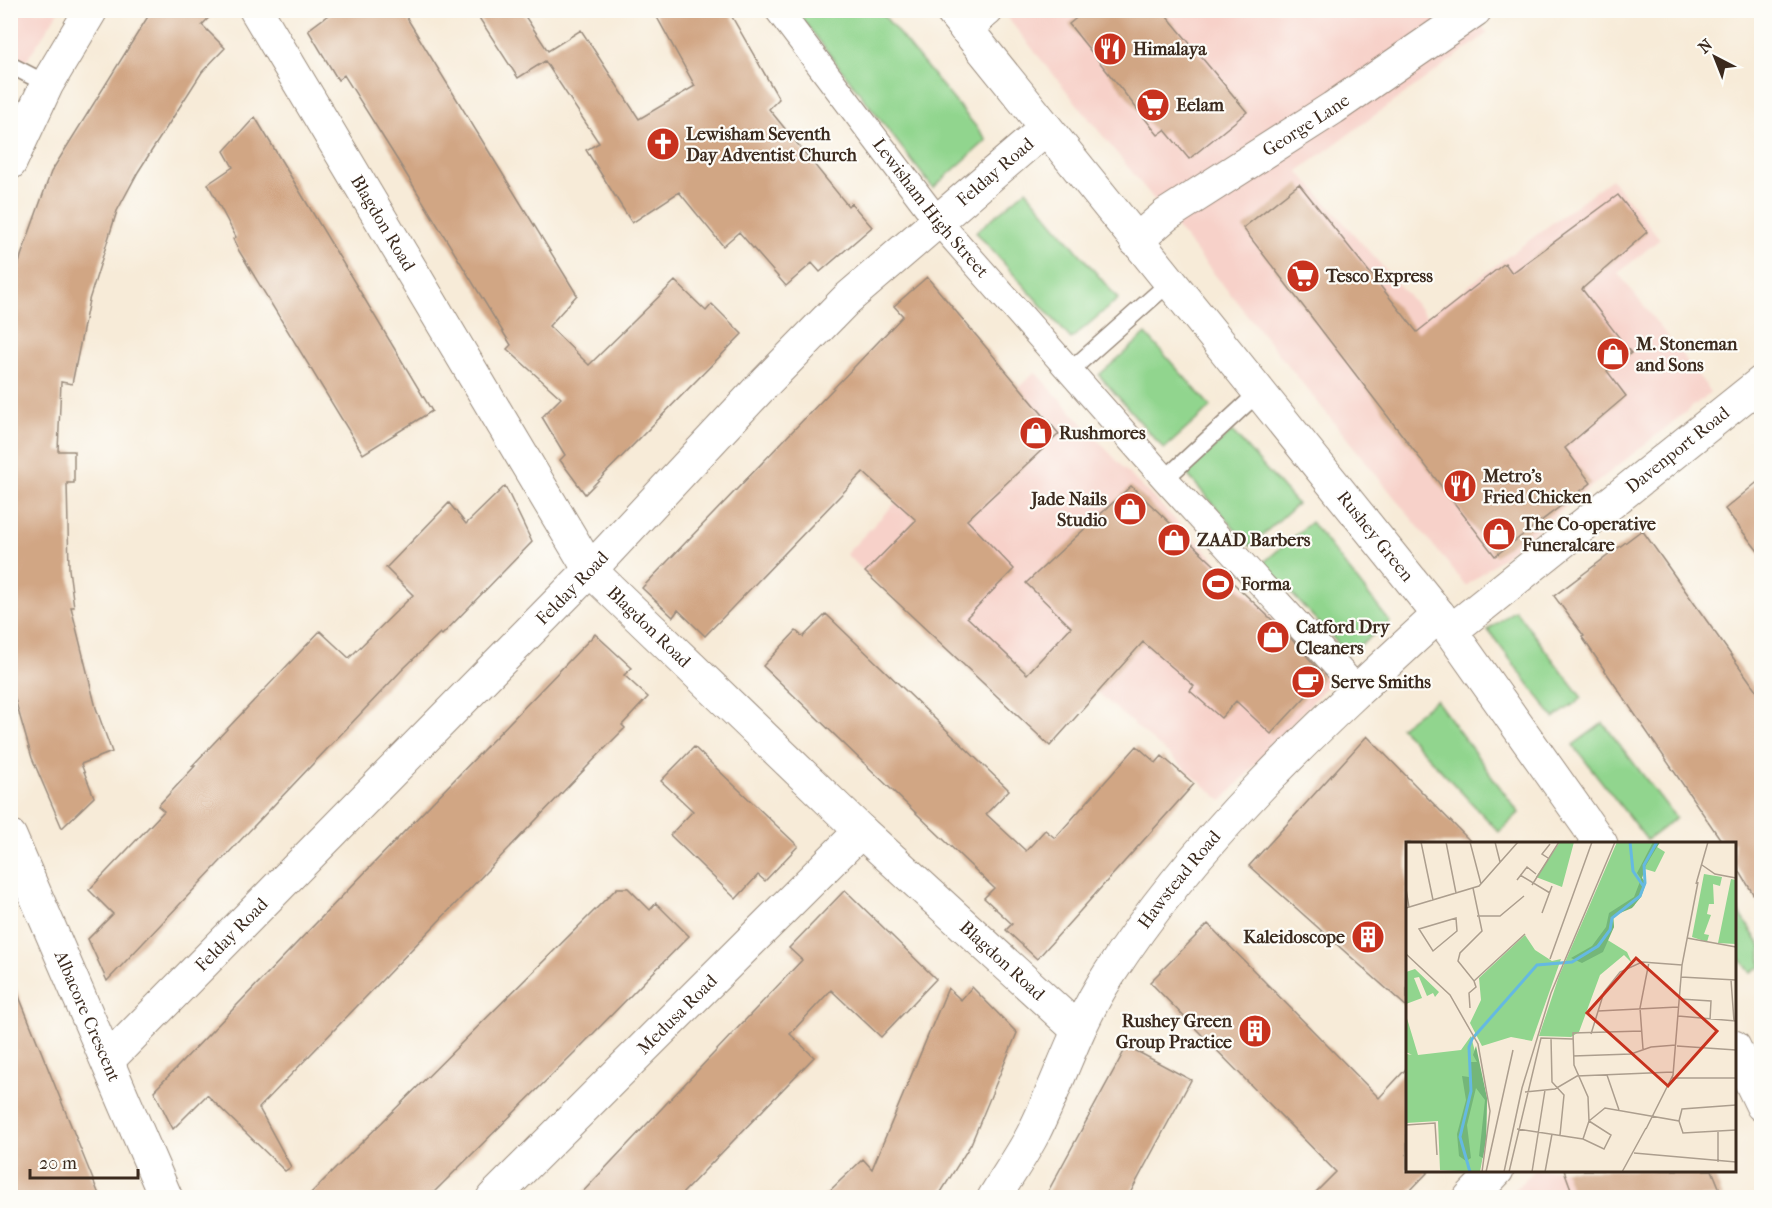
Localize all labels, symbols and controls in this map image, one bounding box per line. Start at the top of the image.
north arrow [1685,27,1745,87]
restaurant icon: Himalaya [1092,31,1128,67]
text: N [1694,35,1717,57]
place label: Himalaya [1133,39,1207,60]
supermarket icon: Eelam [1135,87,1171,123]
street label: George Lane [1259,90,1354,161]
place label: Eelam [1176,95,1225,116]
place label: Lewisham Seventh Day Adventist Church [686,124,858,166]
church icon: Lewisham Seventh Day Adventist Church [645,126,681,162]
street label: Felday Road [953,133,1038,211]
street label: Lewisham High Street [868,134,993,283]
street label: Blagdon Road [346,172,419,275]
supermarket icon: Tesco Express [1285,258,1321,294]
place label: Tesco Express [1325,266,1433,287]
place label: M. Stoneman and Sons [1635,334,1738,376]
shop icon: M. Stoneman and Sons [1595,336,1631,372]
street label: Davenport Road [1622,402,1734,498]
shop icon: Rushmores [1018,415,1054,451]
place label: Rushmores [1059,423,1146,444]
place label: Metro's Fried Chicken [1482,466,1592,508]
restaurant icon: Metro's Fried Chicken [1442,468,1478,504]
street label: Rushey Green [1332,487,1418,586]
place label: Jade Nails Studio [1029,489,1107,531]
shop icon: Jade Nails Studio [1112,491,1148,527]
place label: The Co-operative Funeralcare [1521,514,1656,556]
shop icon: The Co-operative Funeralcare [1481,516,1517,552]
shop icon: ZAAD Barbers [1156,522,1192,558]
place label: ZAAD Barbers [1197,530,1311,551]
street label: Felday Road [532,547,613,630]
sports icon: Forma [1200,566,1236,602]
place label: Forma [1240,574,1291,595]
street label: Blagdon Road [603,582,695,672]
place label: Catford Dry Cleaners [1296,617,1391,659]
shop icon: Catford Dry Cleaners [1255,619,1291,655]
cafe icon: Serve Smiths [1290,664,1326,700]
place label: Serve Smiths [1331,672,1431,693]
street label: Hawstead Road [1134,826,1225,933]
inset map [1406,842,1736,1172]
street label: Felday Road [191,894,273,976]
street label: Blagdon Road [955,917,1049,1005]
building icon: Kaleidoscope [1350,919,1386,955]
place label: Kaleidoscope [1243,927,1345,948]
street label: Albacore Crescent [49,947,125,1085]
street label: Medusa Road [633,970,722,1059]
place label: Rushey Green Group Practice [1116,1011,1233,1053]
building icon: Rushey Green Group Practice [1237,1013,1273,1049]
scale bar [30,1142,138,1180]
text: 20 m [39,1153,77,1174]

